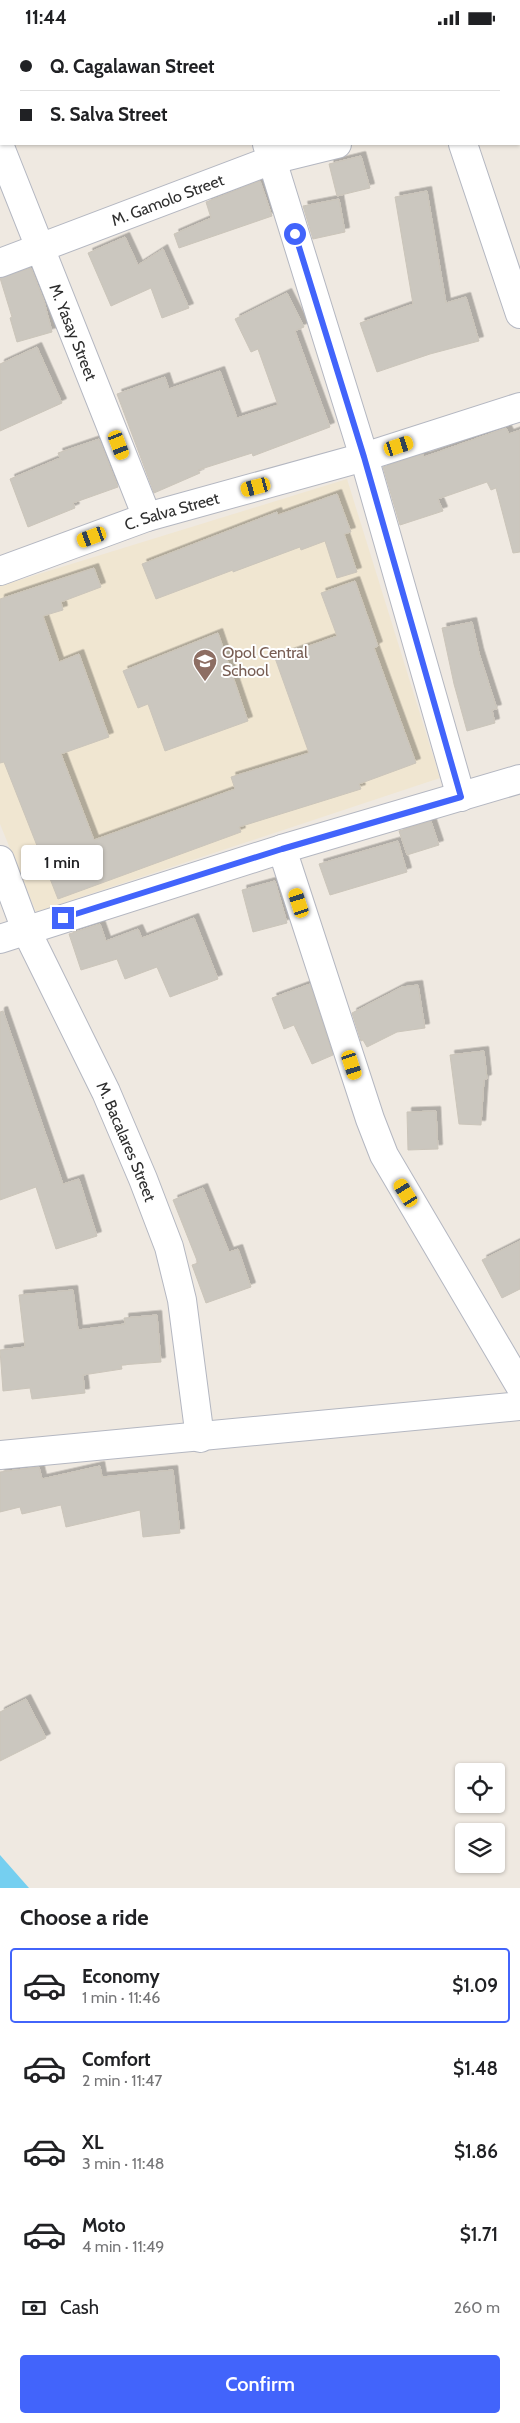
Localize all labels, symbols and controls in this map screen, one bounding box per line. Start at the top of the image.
text: 11:44 [25,6,67,29]
text: Q. Cagalawan Street [50,55,215,78]
text: S. Salva Street [50,103,168,126]
street label: M. Gamolo Street [109,170,227,229]
route start [284,223,306,245]
street label: M. Yasay Street [46,281,101,384]
car [106,428,131,462]
car [382,434,415,458]
car [239,476,272,498]
street label: C. Salva Street [122,488,222,534]
car [75,525,108,549]
place label: Opol Central School [222,643,308,680]
school or university icon: Opol Central School [192,648,218,682]
callout: 1 min [22,845,104,881]
text: 1 min [44,853,80,872]
car [287,886,310,920]
route end [52,907,74,929]
car [340,1048,363,1082]
street label: M. Bacalares Street [93,1078,160,1205]
car [391,1176,420,1210]
map controls [455,1763,505,1873]
button: locate [455,1763,505,1813]
button: layers [455,1823,505,1873]
text: Choose a ride [20,1904,149,1931]
icon: car [22,1963,67,2008]
text: Economy [82,1965,160,1988]
text: $1.09 [452,1974,498,1997]
text: 1 min · 11:46 [82,1988,160,2007]
icon: car [22,2046,67,2091]
text: Comfort [82,2048,151,2071]
text: $1.48 [453,2057,498,2080]
text: 2 min · 11:47 [82,2071,162,2090]
icon: car [22,2129,67,2174]
text: XL [82,2131,103,2154]
text: $1.86 [454,2140,498,2163]
text: 3 min · 11:48 [82,2154,164,2173]
icon: car [22,2212,67,2257]
text: Moto [82,2214,126,2237]
text: $1.71 [460,2223,498,2246]
text: 4 min · 11:49 [82,2237,164,2256]
icon: cash [20,2294,48,2322]
text: Cash [60,2296,99,2319]
text: 260 m [454,2298,500,2317]
button: Confirm [20,2355,500,2413]

